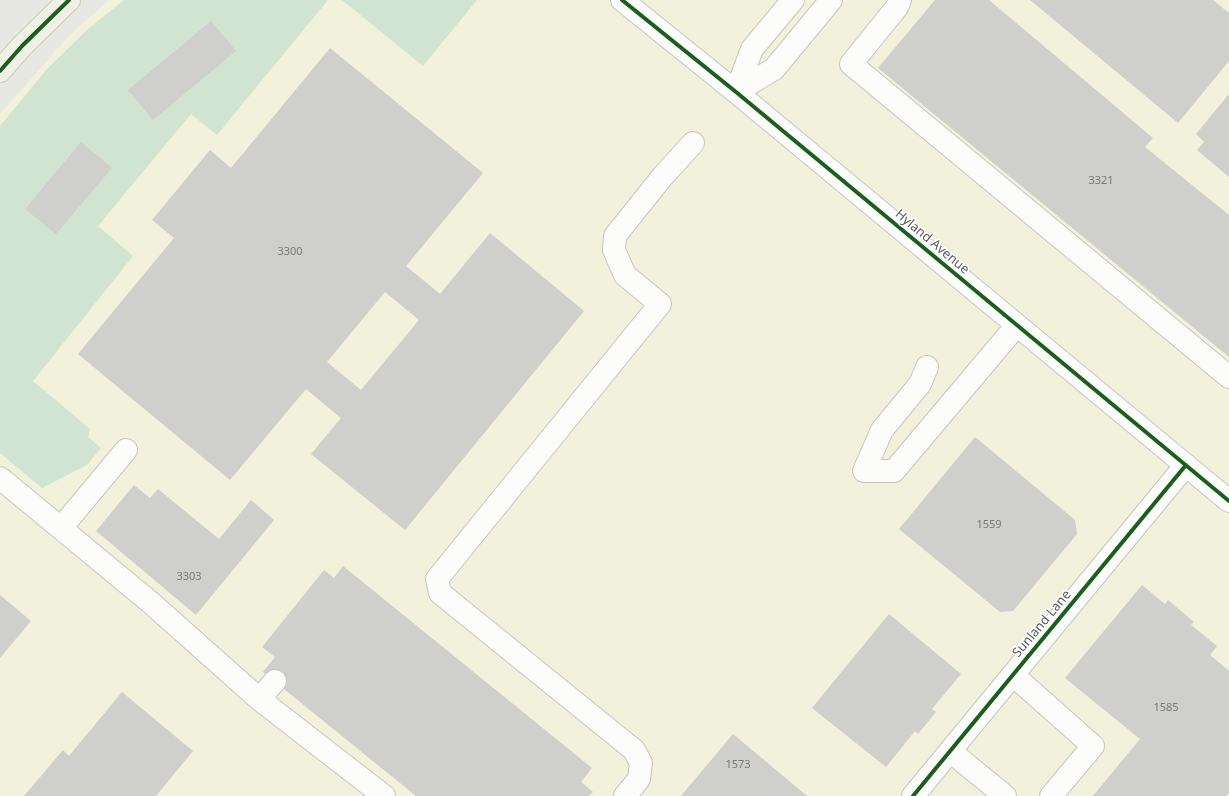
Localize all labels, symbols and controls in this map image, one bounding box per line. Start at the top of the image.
house number: 3321 [1088,174,1114,188]
street label: Hyland Avenue [892,206,972,278]
house number: 3300 [277,245,303,259]
house number: 1559 [976,518,1002,532]
house number: 3303 [176,570,202,584]
street label: Sunland Lane [1009,587,1075,661]
house number: 1585 [1153,701,1179,715]
house number: 1573 [725,758,751,772]

